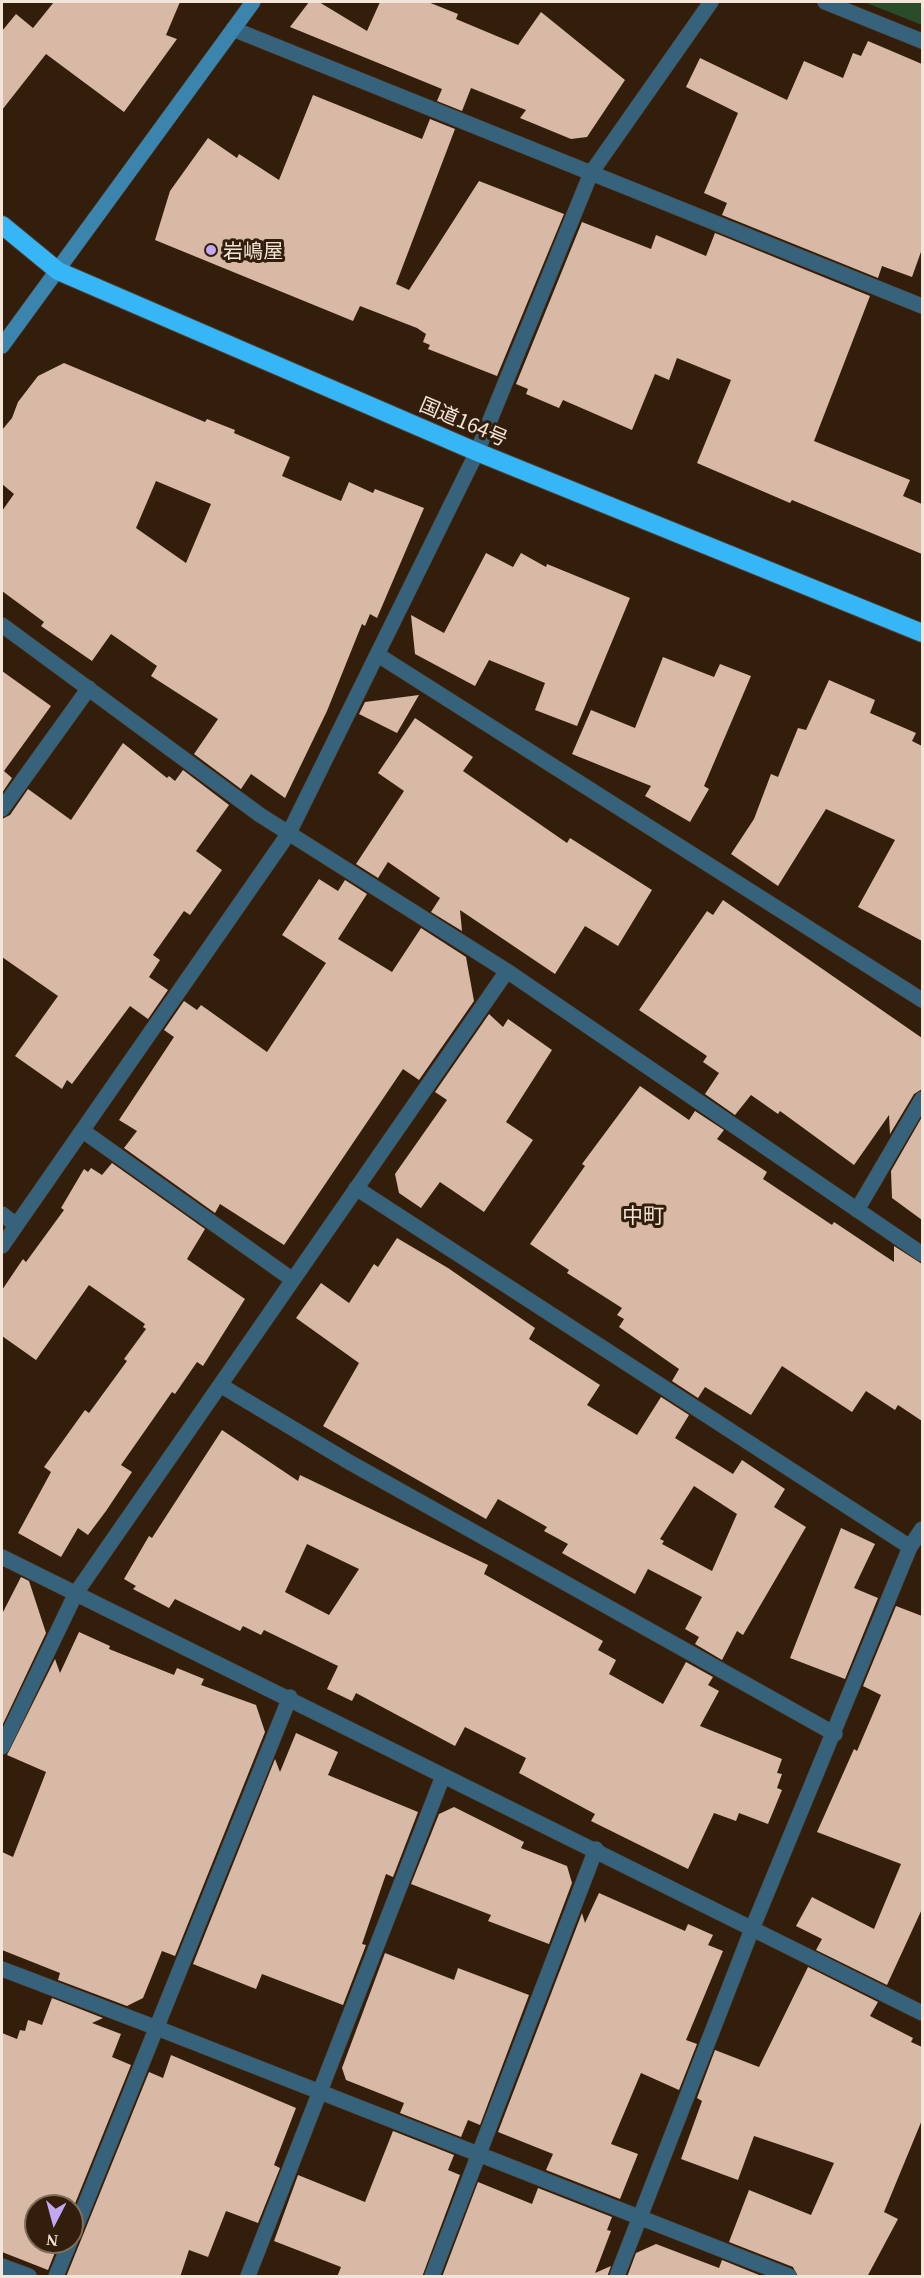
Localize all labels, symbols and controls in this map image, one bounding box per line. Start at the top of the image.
place label: 岩嶋屋 [223,238,283,262]
marker: 岩嶋屋 [204,243,218,257]
street label: 国道164号 [416,392,512,450]
district label: 中町 [622,1202,664,1228]
north arrow [24,2194,84,2254]
text: N [46,2231,59,2249]

